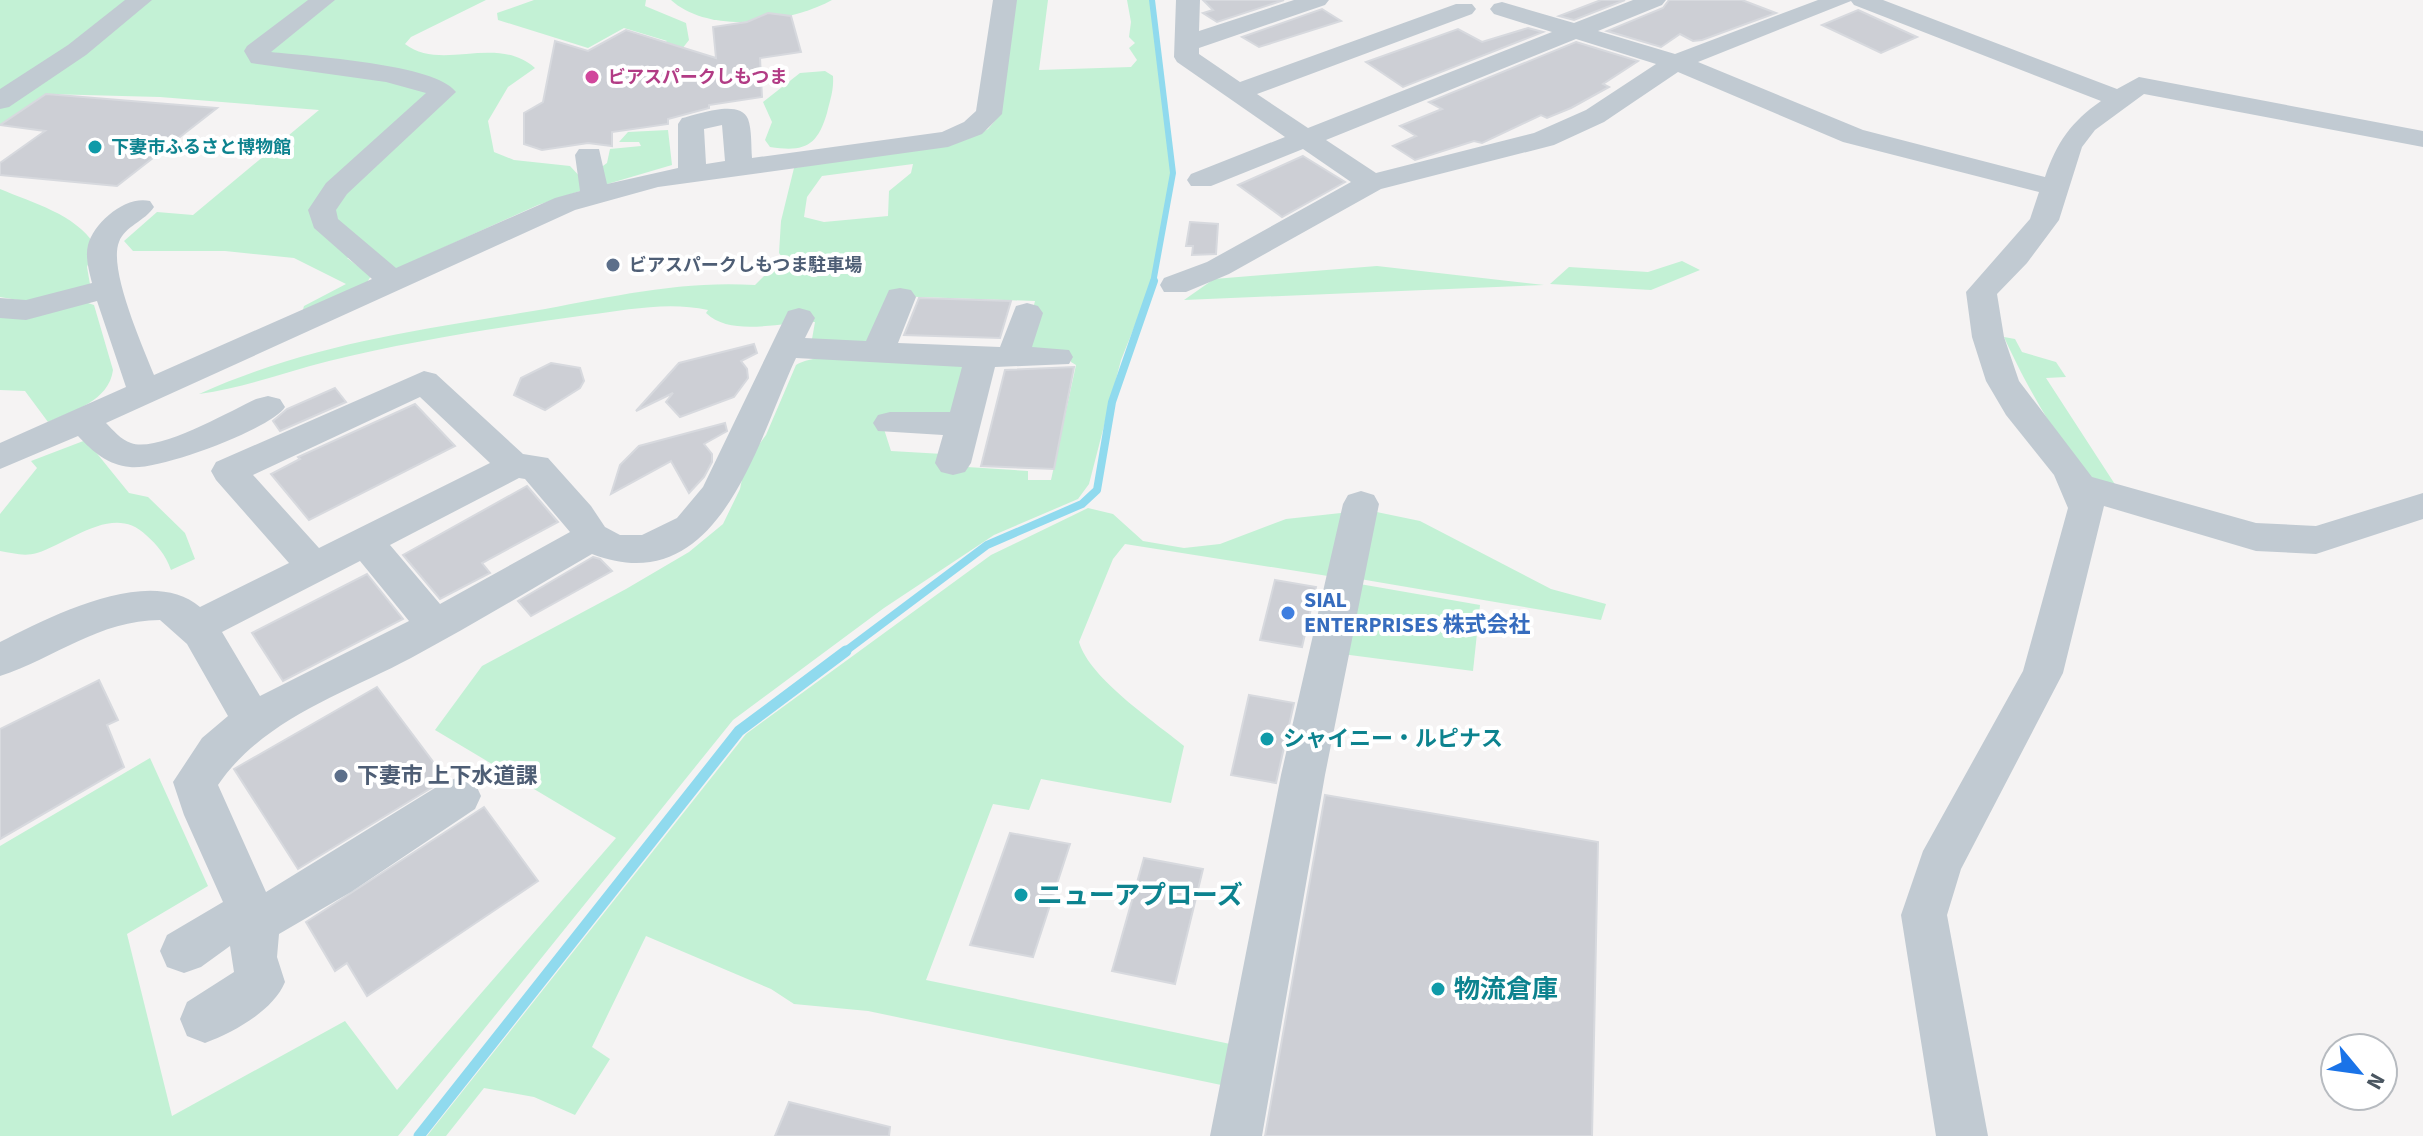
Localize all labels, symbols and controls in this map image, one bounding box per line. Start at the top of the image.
place label: ビアスパークしもつま [608,65,787,90]
marker: ビアスパークしもつま [583,68,601,86]
place label: 下妻市ふるさと博物館 [111,135,291,160]
marker: 下妻市ふるさと博物館 [86,138,104,156]
place label: ビアスパークしもつま駐車場 [629,253,862,278]
marker: ビアスパークしもつま駐車場 [604,256,622,274]
place label: SIAL ENTERPRISES 株式会社 [1304,584,1531,641]
marker: SIAL ENTERPRISES 株式会社 [1279,604,1297,622]
place label: シャイニー・ルピナス [1283,723,1503,755]
marker: シャイニー・ルピナス [1258,730,1276,748]
place label: 下妻市 上下水道課 [357,760,537,792]
marker: 下妻市 上下水道課 [332,767,350,785]
place label: ニューアプローズ [1037,877,1243,914]
marker: ニューアプローズ [1012,886,1030,904]
place label: 物流倉庫 [1454,971,1558,1008]
marker: 物流倉庫 [1429,980,1447,998]
north arrow [2319,1032,2399,1112]
text: N [2358,1067,2393,1095]

